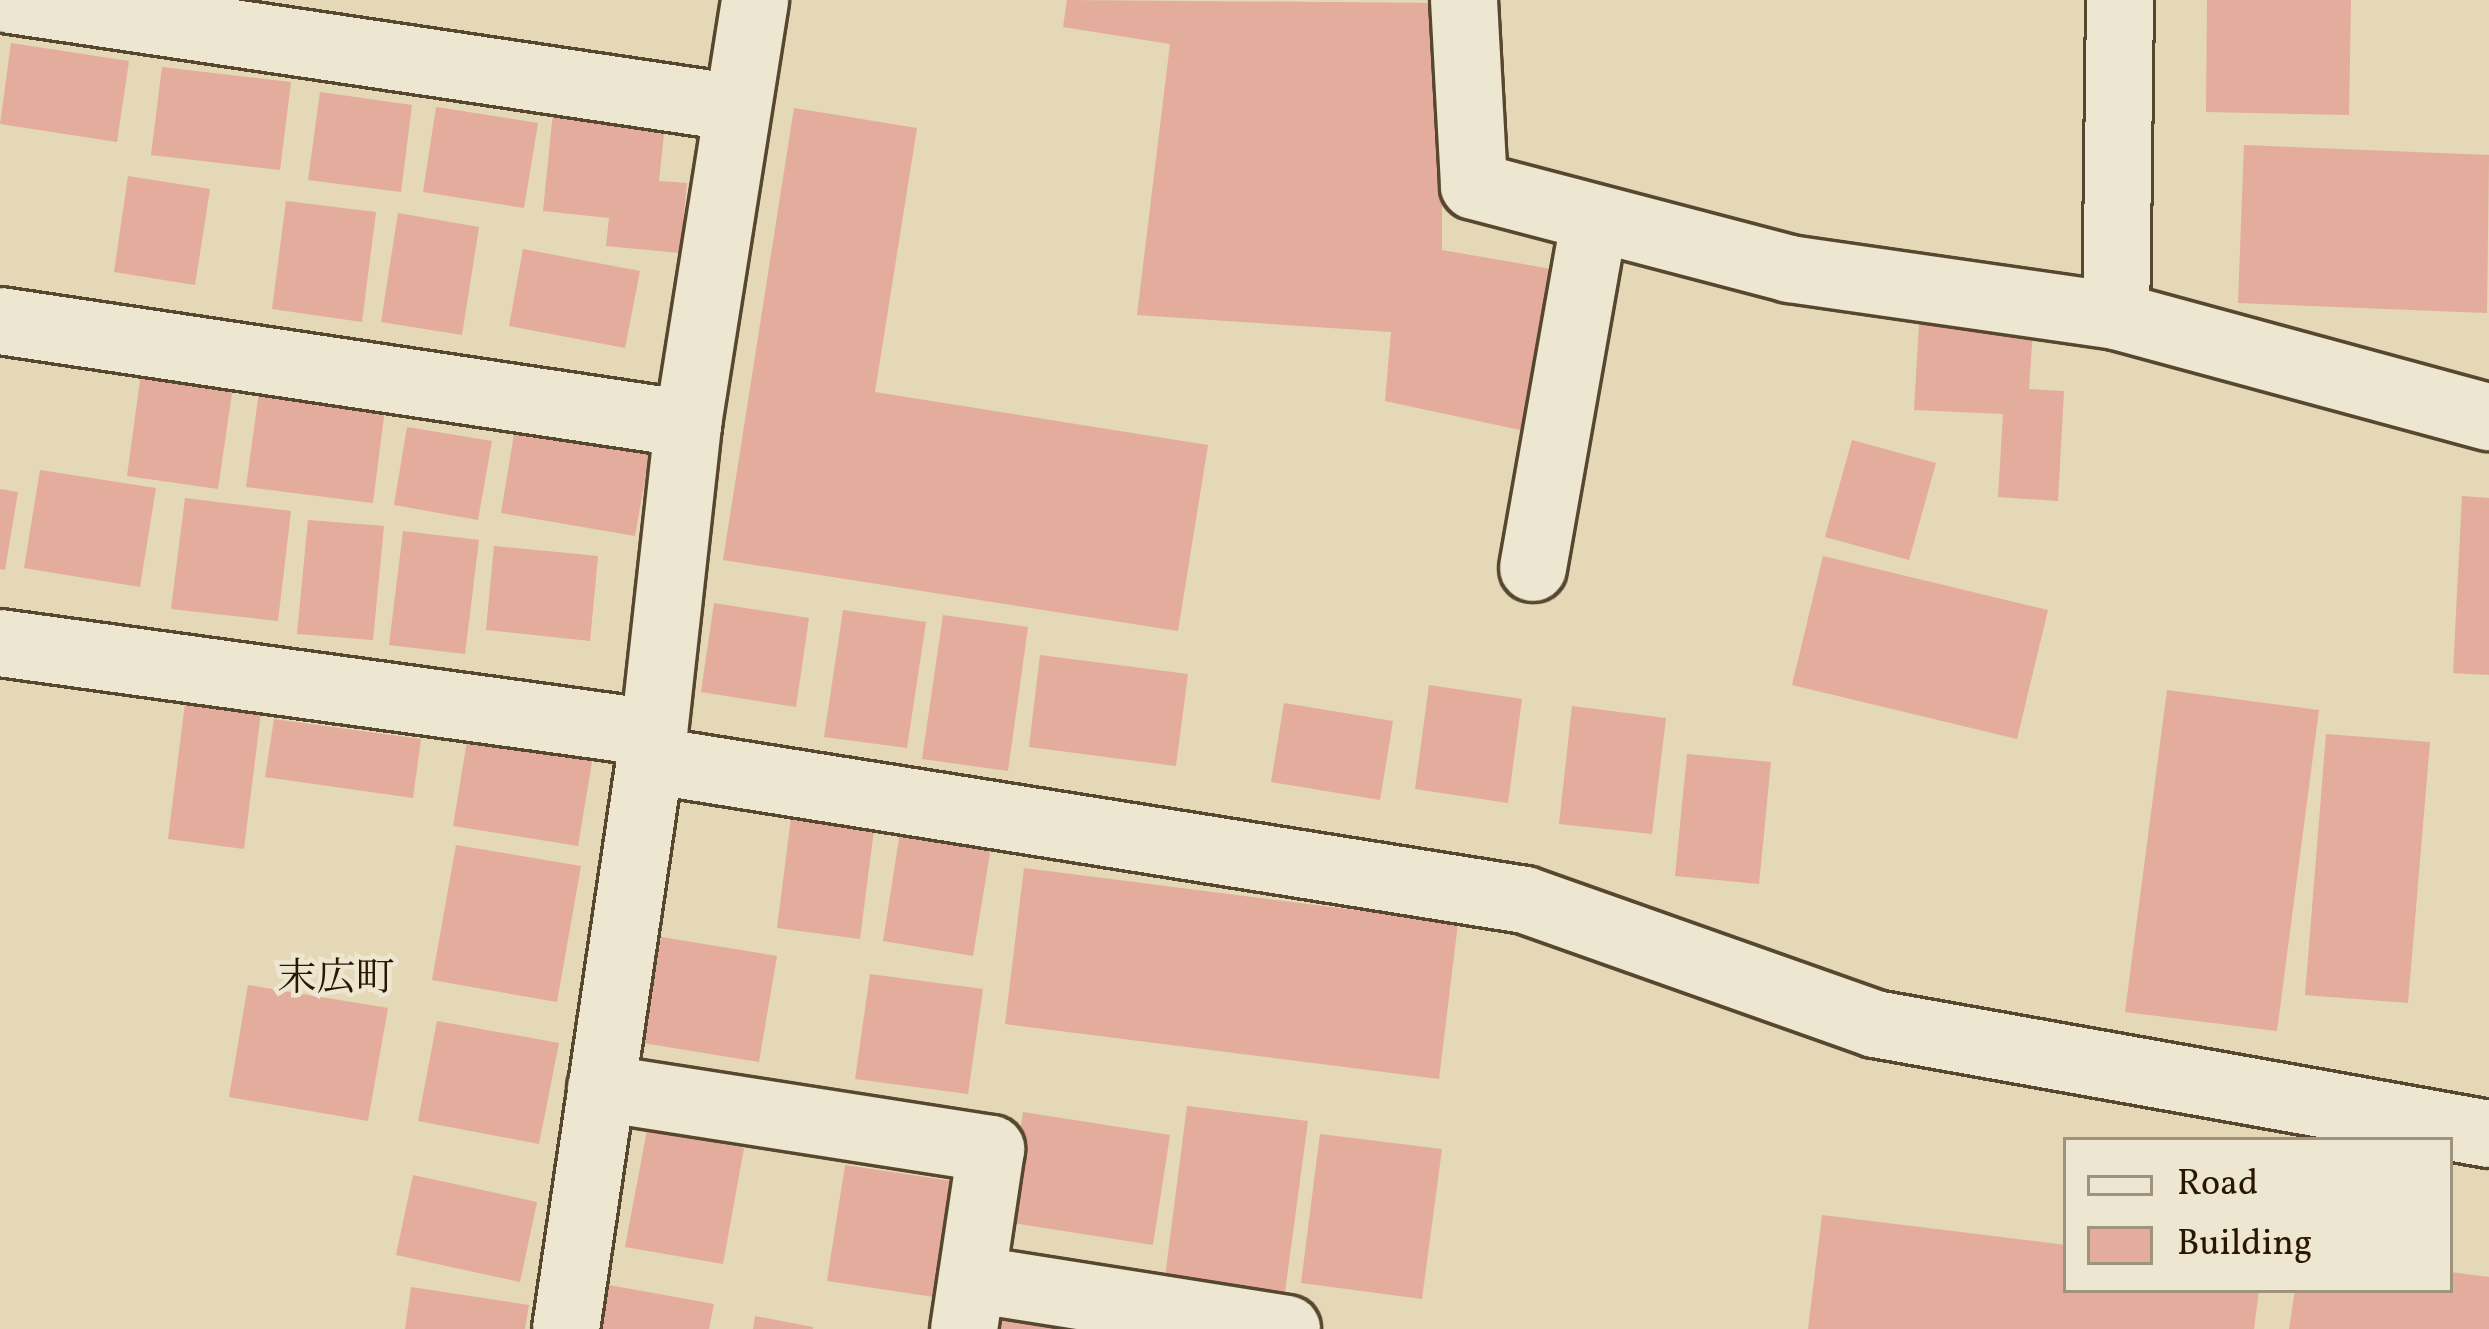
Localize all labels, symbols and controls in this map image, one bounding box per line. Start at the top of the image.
district label: 末広町 [278,957,394,1003]
legend [2063,1137,2453,1293]
text: Road [2177,1160,2258,1210]
text: Building [2177,1220,2312,1270]

